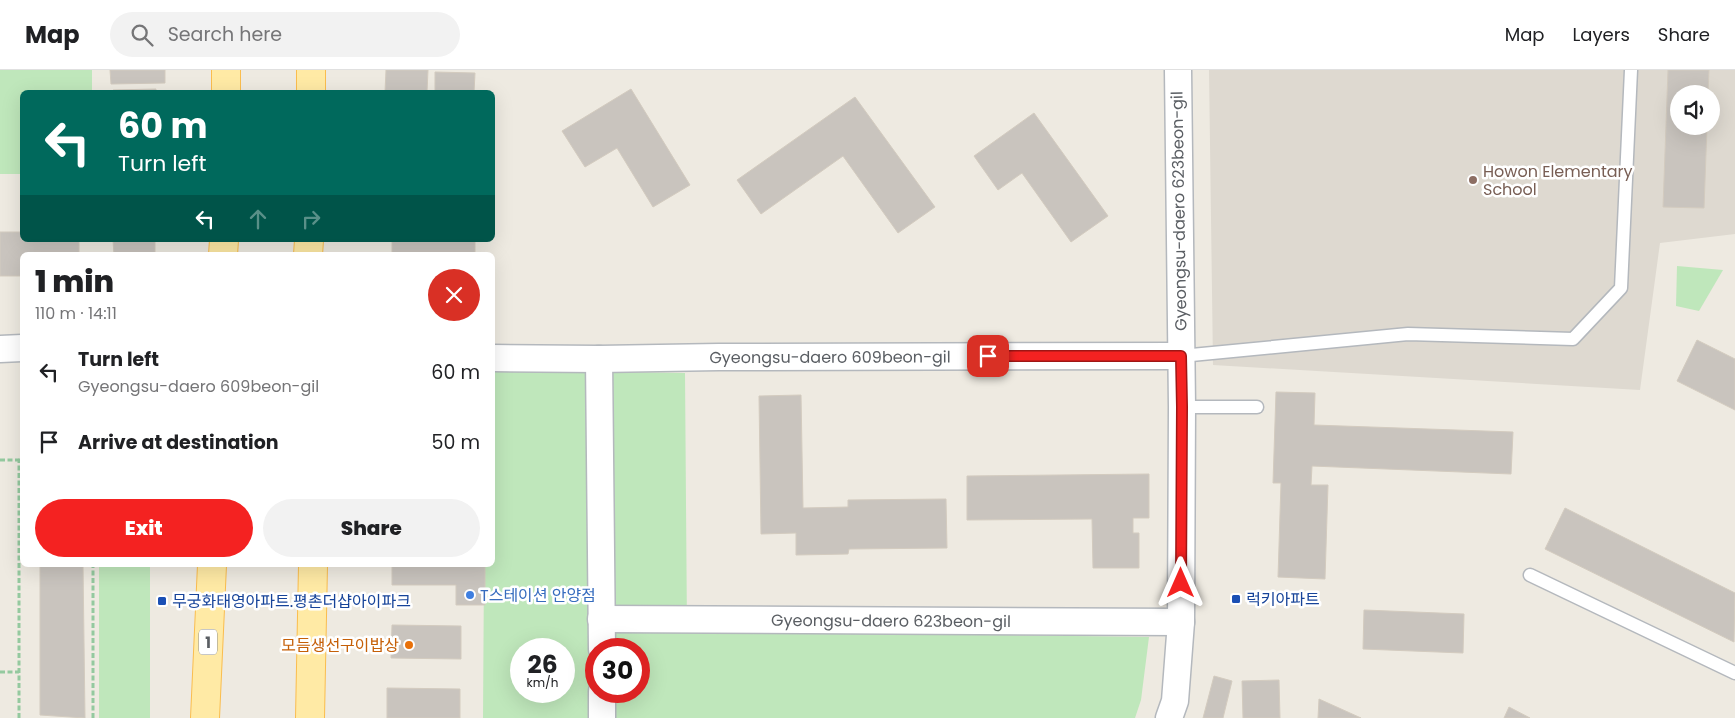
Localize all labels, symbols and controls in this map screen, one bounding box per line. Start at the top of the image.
search box [110,12,460,57]
text: Map [25,18,80,51]
icon: search [128,21,156,49]
text: Search here [168,21,282,48]
text: Map [1505,22,1545,47]
text: Layers [1573,22,1630,47]
text: Share [1658,22,1710,47]
map controls [1670,85,1720,135]
button: sound [1670,85,1720,135]
street label: Gyeongsu-daero 623beon-gil [1165,91,1193,331]
text: 60 m [118,101,208,150]
icon: left [35,110,100,175]
text: Turn left [118,148,206,179]
place label: Howon Elementary School [1483,160,1633,201]
marker: Howon Elementary School [1467,174,1479,186]
icon: left [191,205,219,233]
icon: ahead [244,205,272,233]
icon: right [297,205,325,233]
text: 1 min [35,260,114,303]
button: close [428,269,480,321]
text: 110 m · 14:11 [35,302,117,325]
pin [967,335,1009,377]
icon: arrive [974,342,1002,370]
street label: Gyeongsu-daero 609beon-gil [709,345,951,369]
text: Turn left [78,346,159,373]
icon: left [35,358,63,386]
text: 60 m [431,359,480,386]
text: Gyeongsu-daero 609beon-gil [78,375,319,398]
icon: arrive [35,428,63,456]
text: Arrive at destination [78,429,279,456]
text: 50 m [431,429,480,456]
button: Exit [35,499,253,557]
button: Share [263,499,480,557]
position arrow [1154,556,1206,608]
place label: T스테이션 안양점 [480,584,596,607]
place label: 럭키아파트 [1246,588,1320,611]
marker: T스테이션 안양점 [464,589,476,601]
place label: 무궁화태영아파트.평촌더샵아이파크 [172,590,411,613]
marker: 럭키아파트 [1230,593,1242,605]
marker: 무궁화태영아파트.평촌더샵아이파크 [156,595,168,607]
street label: Gyeongsu-daero 623beon-gil [771,608,1011,633]
road number: 1 [199,630,217,654]
place label: 모듬생선구이밥상 [281,634,399,657]
speed limit sign: 30 [585,638,650,703]
marker: 모듬생선구이밥상 [403,639,415,651]
text: 26 [527,647,558,682]
text: km/h [527,674,558,691]

